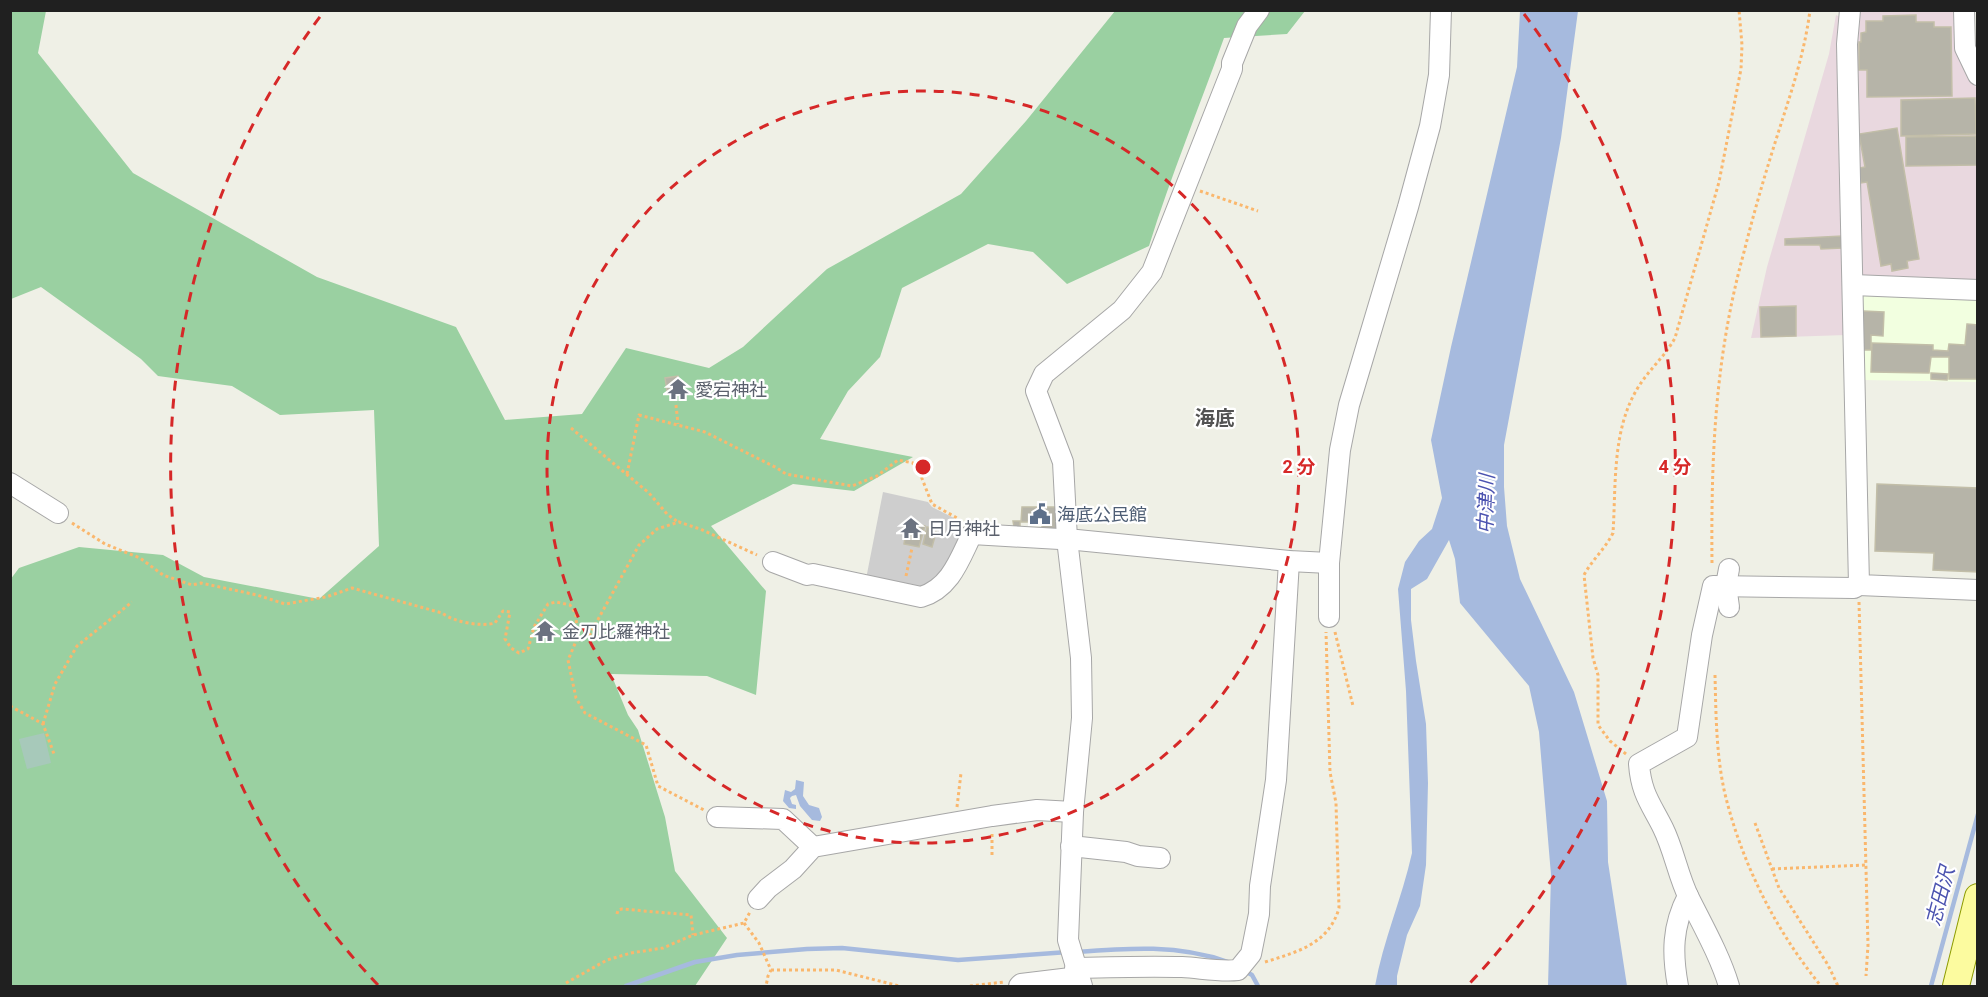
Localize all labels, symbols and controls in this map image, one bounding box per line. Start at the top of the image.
temple icon: 愛宕神社 [666,377,690,401]
place label: 愛宕神社 [695,379,767,400]
district label: 海底 [1195,406,1235,430]
text: 2 分 [1283,456,1315,477]
text: 4 分 [1659,456,1691,477]
centre of rings [913,457,933,477]
water label: 中津川 [1473,472,1499,534]
public building icon: 海底公民館 [1028,502,1052,526]
place label: 海底公民館 [1057,504,1147,525]
temple icon: 日月神社 [899,516,923,540]
place label: 日月神社 [928,518,1000,539]
temple icon: 金刀比羅神社 [533,619,557,643]
place label: 金刀比羅神社 [562,621,670,642]
water label: 志田沢 [1921,861,1960,928]

